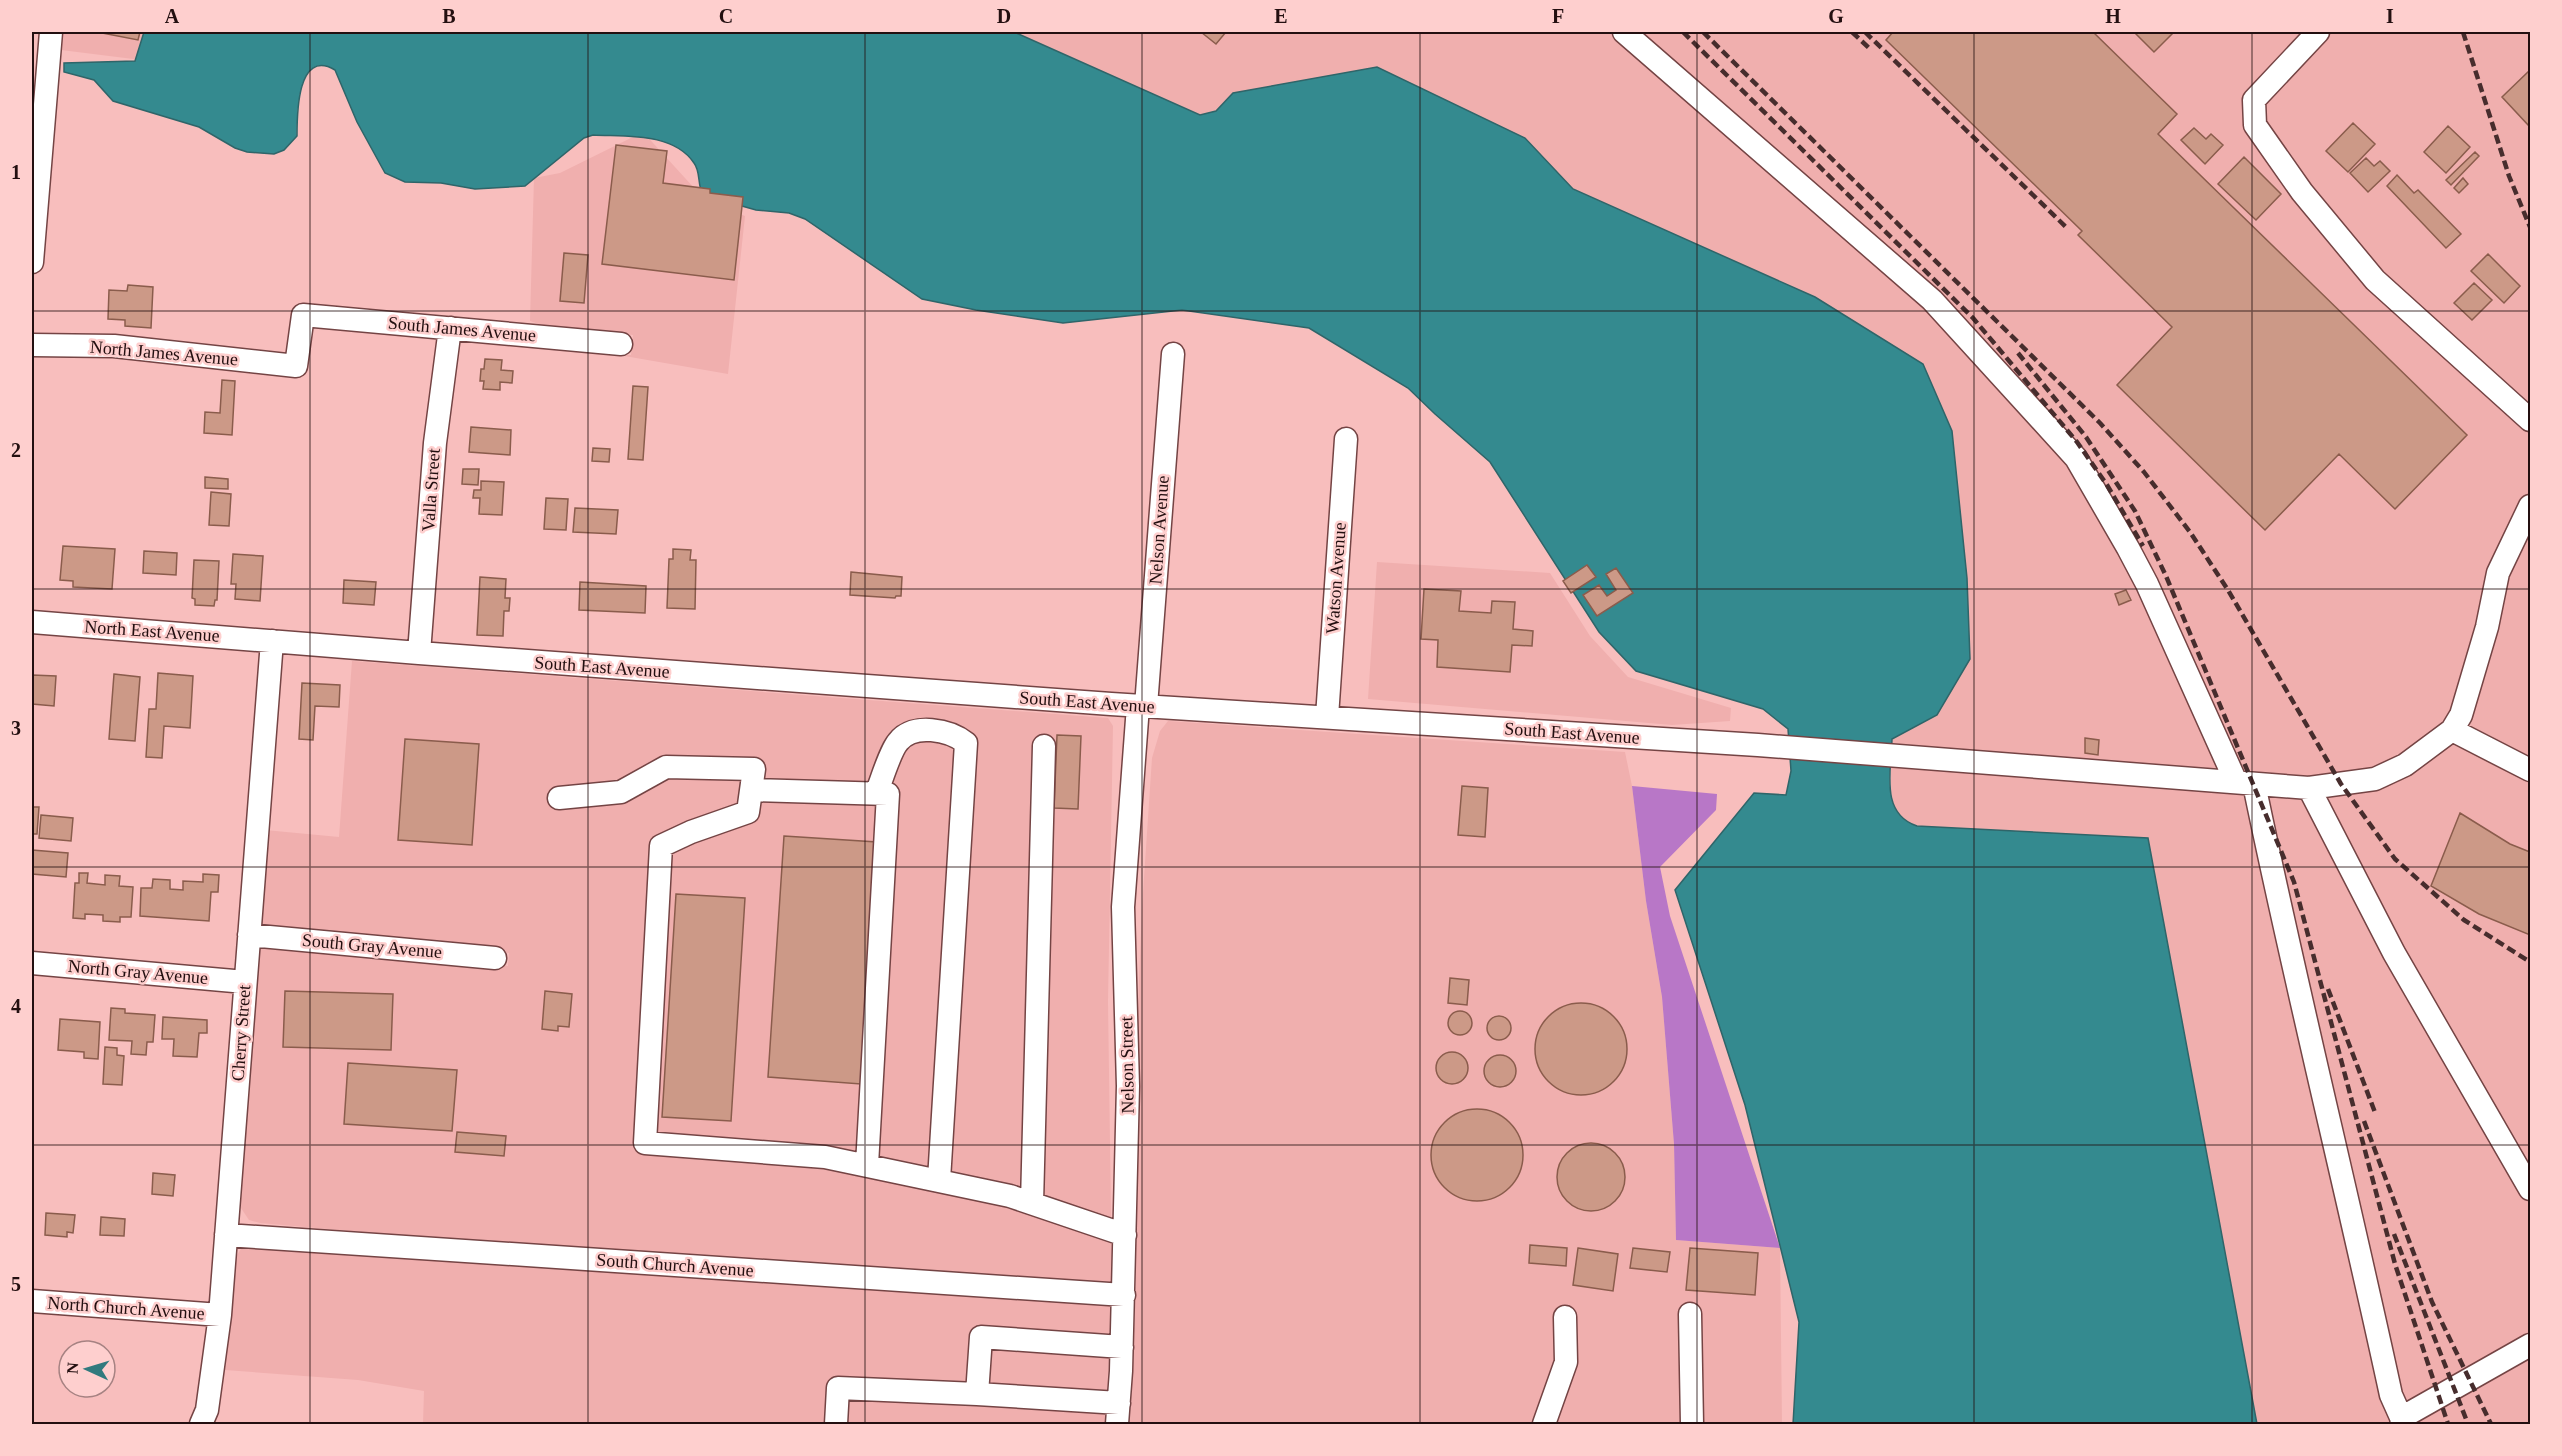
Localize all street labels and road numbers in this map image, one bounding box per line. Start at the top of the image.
street label: South James Avenue [387,313,537,345]
street label: North James Avenue [89,337,239,369]
street label: Valla Street [418,448,444,532]
street label: Nelson Avenue [1145,475,1173,585]
street label: Watson Avenue [1322,522,1350,634]
street label: North East Avenue [84,616,220,646]
street label: South East Avenue [534,652,670,682]
street label: South East Avenue [1019,687,1155,717]
street label: South East Avenue [1504,718,1640,748]
street label: South Gray Avenue [301,930,443,962]
street label: North Gray Avenue [67,956,209,988]
street label: Cherry Street [228,984,254,1082]
street label: Nelson Street [1116,1016,1138,1114]
street label: South Church Avenue [596,1250,754,1280]
street label: North Church Avenue [47,1293,205,1323]

